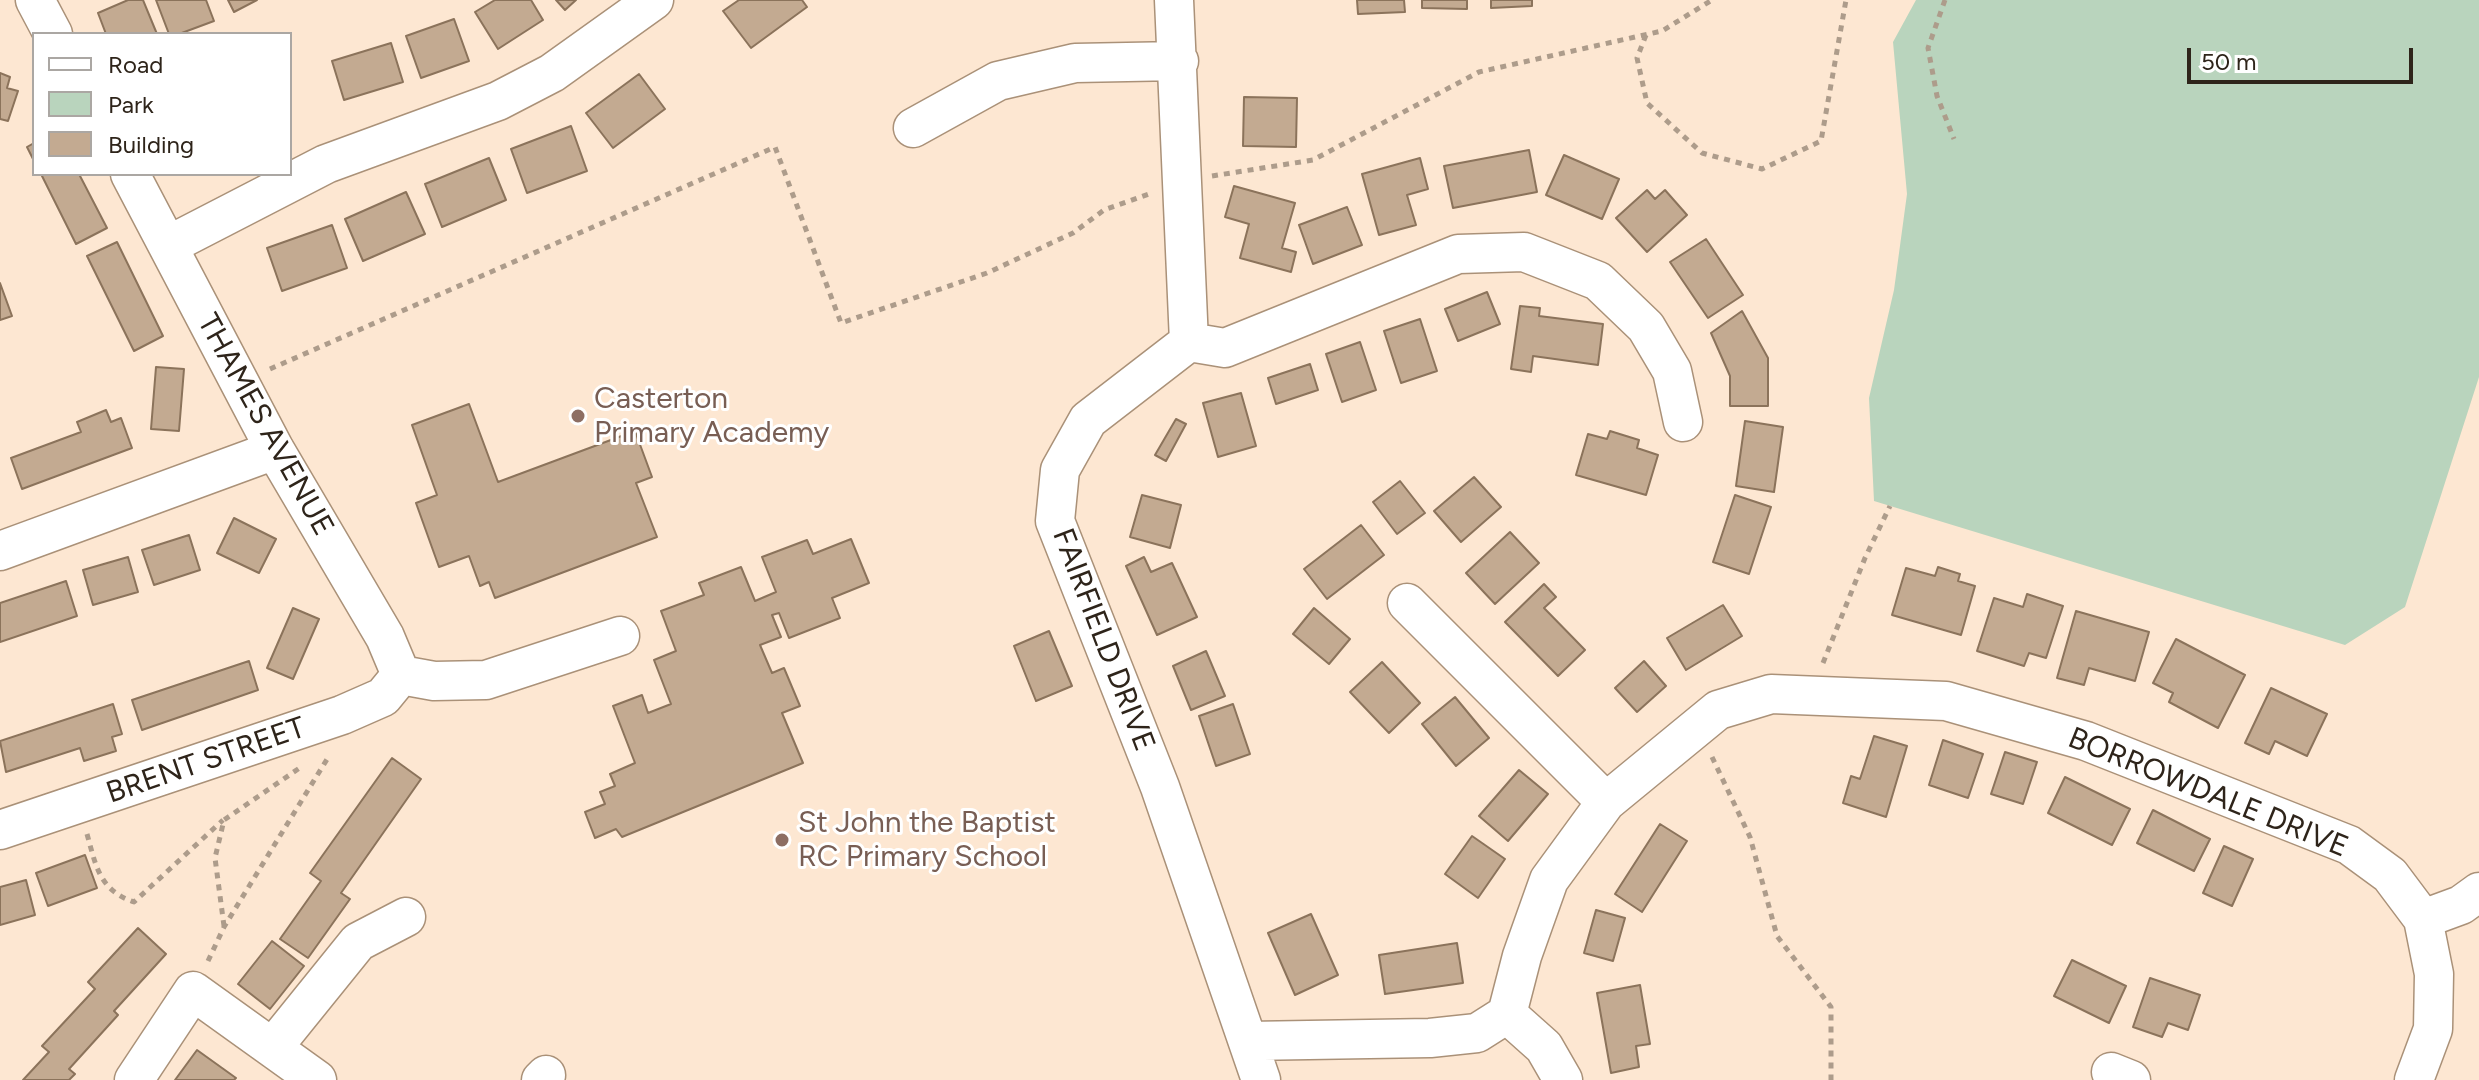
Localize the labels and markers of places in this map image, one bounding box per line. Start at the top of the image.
place label: Casterton Primary Academy [594,381,829,452]
marker: Casterton Primary Academy [569,407,587,425]
place label: St John the Baptist RC Primary School [798,805,1056,876]
marker: St John the Baptist RC Primary School [773,831,791,849]

